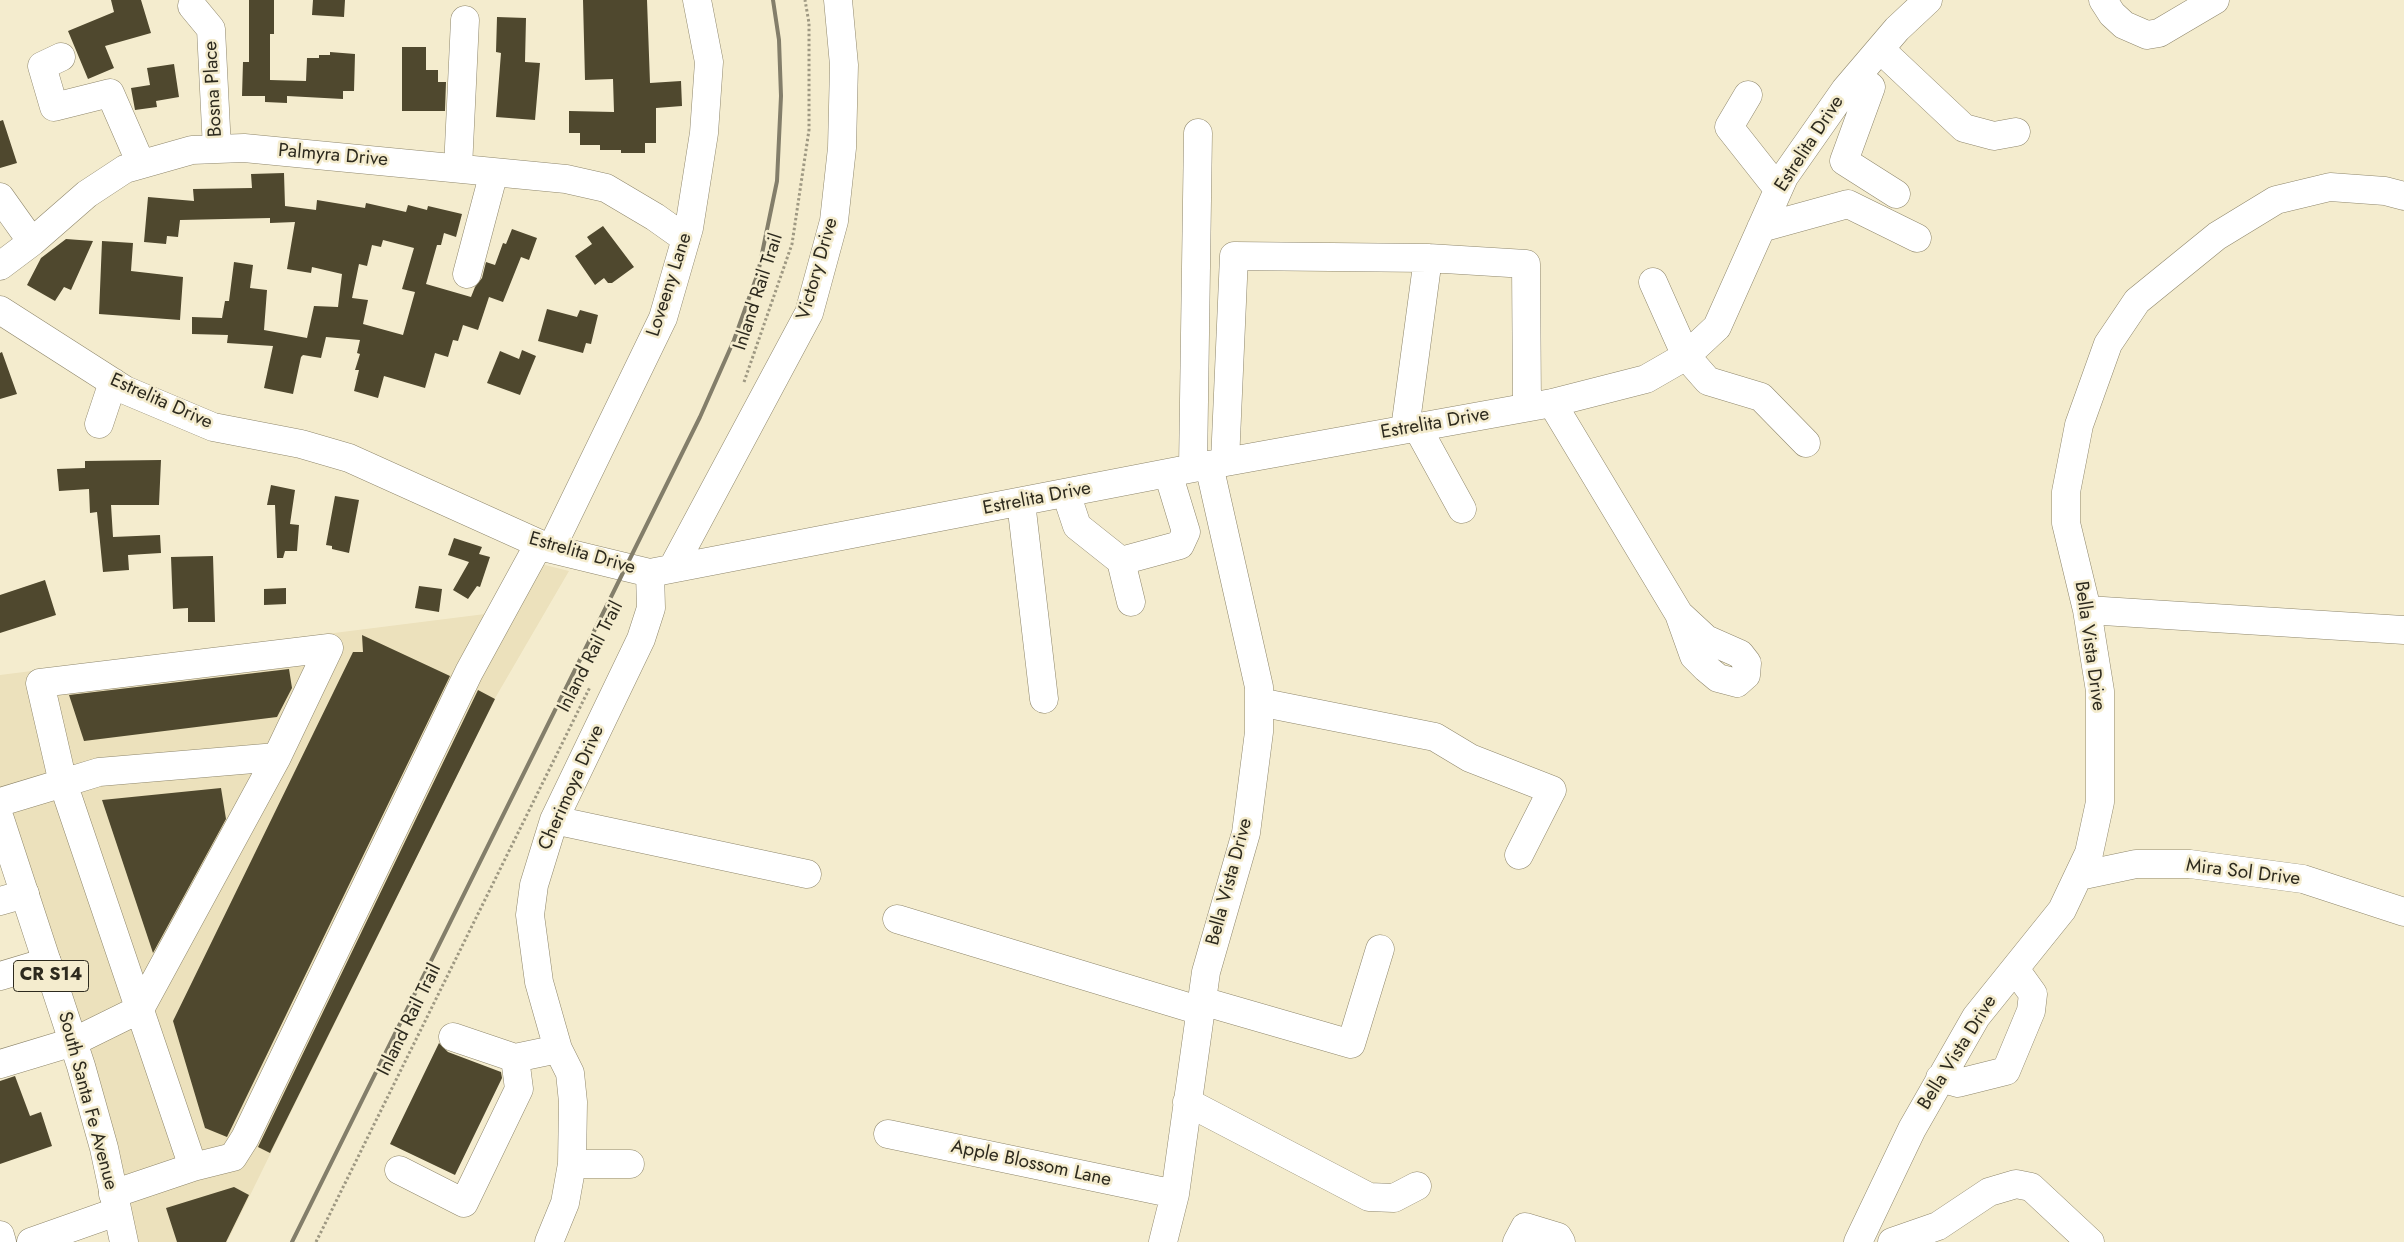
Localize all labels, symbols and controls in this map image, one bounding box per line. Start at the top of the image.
street label: Bosna Place [200,40,228,138]
street label: Estrelita Drive [1771,92,1849,196]
street label: Palmyra Drive [277,140,389,172]
street label: Victory Drive [793,215,843,323]
street label: Loveeny Lane [643,230,697,340]
street label: Inland Rail Trail [729,231,789,353]
street label: Estrelita Drive [106,369,216,435]
street label: Estrelita Drive [1379,403,1491,445]
street label: Estrelita Drive [981,477,1093,521]
street label: Estrelita Drive [526,528,638,580]
street label: Bella Vista Drive [2069,580,2109,712]
street label: Inland Rail Trail [553,598,629,716]
street label: Cherimoya Drive [534,722,610,854]
street label: Bella Vista Drive [1202,816,1258,948]
street label: Mira Sol Drive [2185,855,2301,891]
road number: CR S14 [13,960,88,991]
street label: Inland Rail Trail [373,960,447,1080]
street label: Bella Vista Drive [1914,992,2002,1114]
street label: South Santa Fe Avenue [52,1009,122,1193]
street label: Apple Blossom Lane [949,1136,1113,1192]

